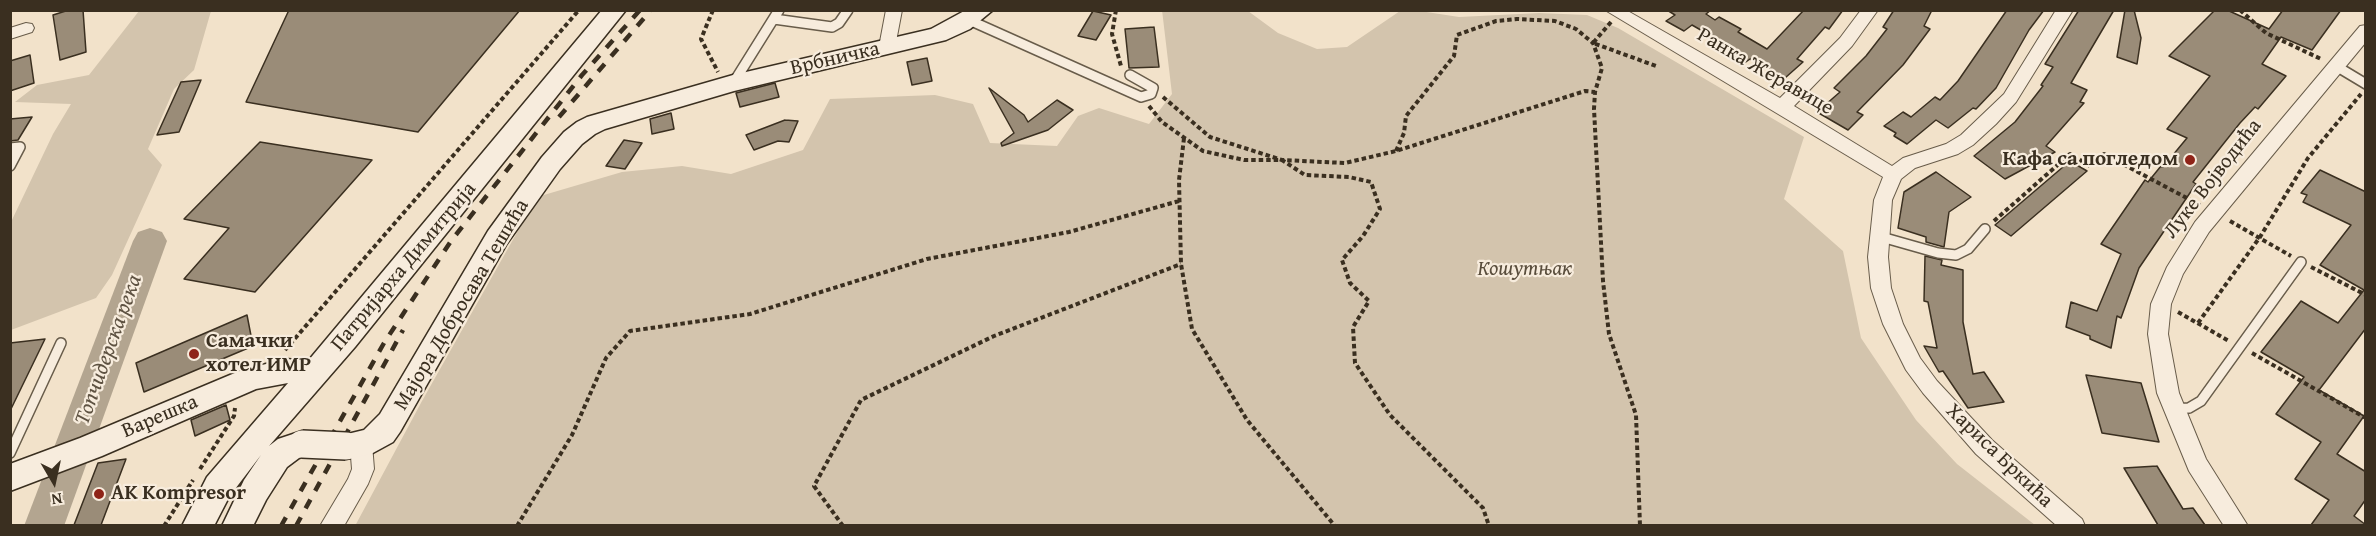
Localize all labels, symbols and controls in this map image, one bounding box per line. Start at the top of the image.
street label: Ранка Жеравице [1692,23,1838,121]
street label: Врбничка [788,36,882,82]
street label: Луке Војводића [2159,114,2267,244]
place label: Кафа са погледом [2002,147,2178,173]
marker: Кафа са погледом [2183,153,2197,167]
street label: Патријарха Димитрија [326,177,482,357]
street label: Мајора Добросава Тешића [389,195,535,415]
park label: Кошутњак [1477,257,1573,283]
water label: Топчидерска река [70,271,148,429]
place label: Самачки хотел ИМР [206,329,311,379]
marker: Самачки хотел ИМР [187,347,201,361]
street label: Варешка [118,390,202,444]
street label: Хариса Бркића [1940,399,2058,513]
north arrow [24,452,84,512]
place label: AK Kompresor [111,481,246,507]
text: N [50,487,64,512]
marker: AK Kompresor [92,487,106,501]

